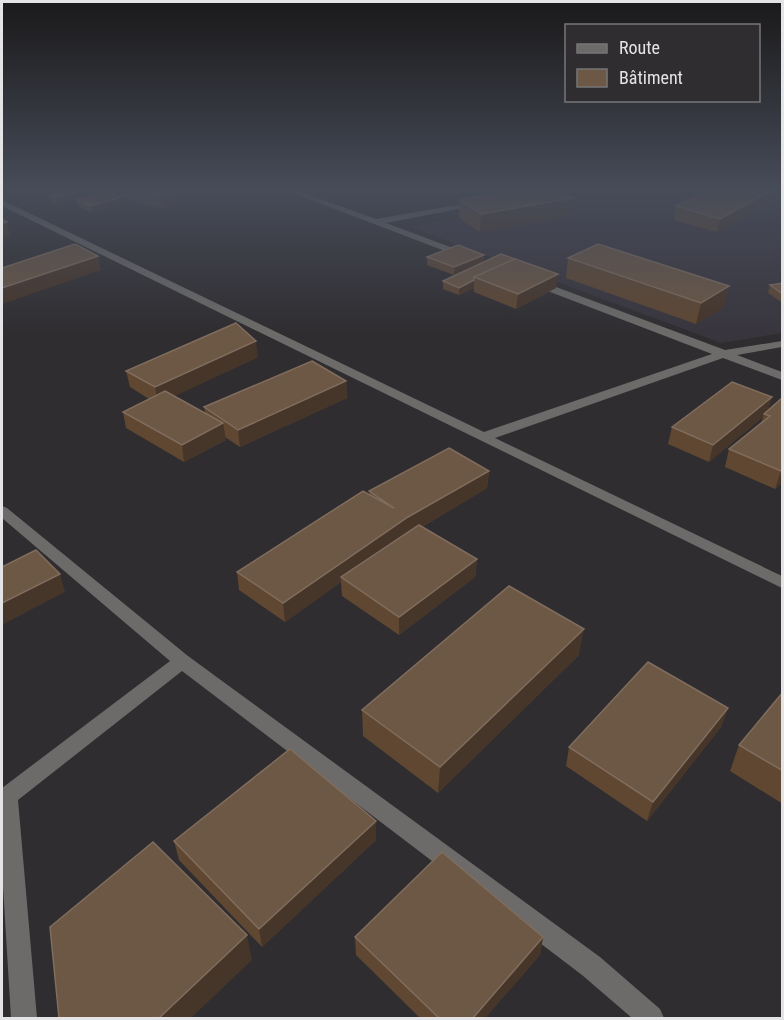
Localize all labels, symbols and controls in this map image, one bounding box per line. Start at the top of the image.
legend [565,24,760,102]
text: Route [619,37,660,58]
text: Bâtiment [619,67,683,88]

